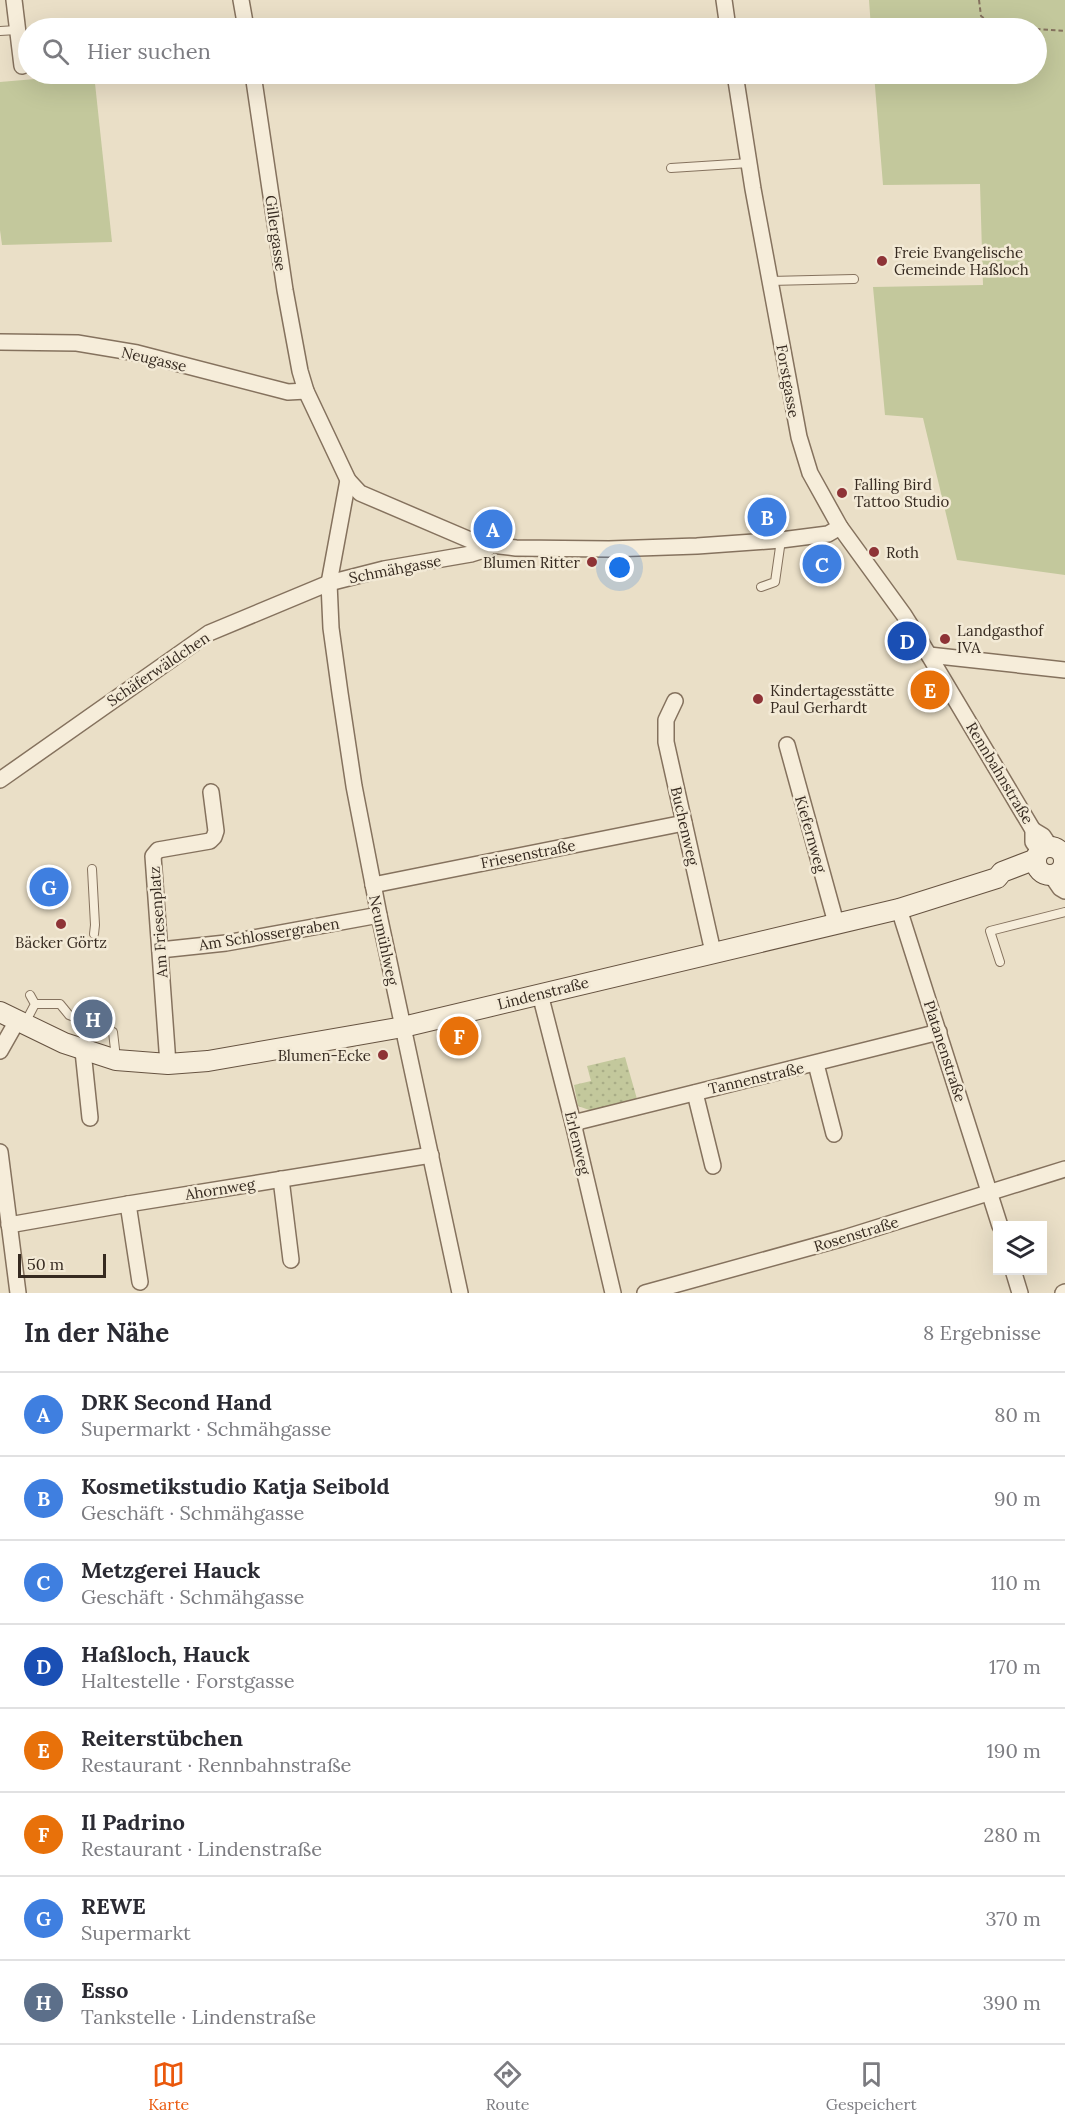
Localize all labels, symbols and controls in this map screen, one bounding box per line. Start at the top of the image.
search box [18,18,1047,84]
icon: search [39,35,72,68]
text: Hier suchen [87,37,211,65]
street label: Gillergasse [261,194,291,272]
place label: Freie Evangelische Gemeinde Haßloch [894,243,1029,279]
marker: Freie Evangelische Gemeinde Haßloch [875,254,889,268]
street label: Neugasse [120,342,188,376]
street label: Forstgasse [772,343,804,419]
place label: Falling Bird Tattoo Studio [854,475,950,511]
marker: Falling Bird Tattoo Studio [835,486,849,500]
pin: B [748,494,786,540]
pin: A [474,506,512,552]
pin: C [802,542,842,586]
place label: Roth [886,543,919,562]
marker: Roth [867,545,881,559]
street label: Schmähgasse [347,551,443,587]
place label: Blumen Ritter [483,553,580,572]
your location [605,553,634,582]
marker: Blumen Ritter [585,555,599,569]
pin: D [888,618,926,664]
place label: Landgasthof IVA [957,621,1044,657]
street label: Schäferwäldchen [103,628,213,710]
marker: Landgasthof IVA [938,632,952,646]
pin: E [910,668,950,712]
place label: Kindertagesstätte Paul Gerhardt [770,681,894,717]
marker: Kindertagesstätte Paul Gerhardt [751,692,765,706]
street label: Rennbahnstraße [962,719,1038,827]
street label: Buchenweg [667,785,703,868]
street label: Kiefernweg [791,793,831,875]
street label: Friesenstraße [479,835,577,873]
pin: G [29,864,68,910]
street label: Am Friesenplatz [145,865,171,980]
street label: Neumühlweg [365,893,403,988]
street label: Am Schlossergraben [196,914,341,955]
marker: Bäcker Görtz [54,917,68,931]
place label: Bäcker Görtz [15,933,107,952]
street label: Lindenstraße [495,972,591,1014]
pin: H [74,996,112,1042]
street label: Platanenstraße [920,998,970,1104]
pin: F [440,1014,478,1058]
place label: Blumen-Ecke [278,1046,371,1065]
marker: Blumen-Ecke [376,1048,390,1062]
street label: Tannenstraße [706,1058,806,1098]
street label: Erlenweg [561,1109,595,1178]
street label: Ahornweg [183,1174,257,1204]
street label: Rosenstraße [811,1212,901,1256]
map controls [993,1221,1047,1275]
button: layers [993,1221,1047,1275]
scale bar [18,1251,106,1278]
text: 50 m [27,1254,64,1274]
text: In der Nähe [24,1316,169,1349]
text: 8 Ergebnisse [923,1320,1041,1345]
text: DRK Second Hand [81,1388,272,1416]
text: A [37,1402,50,1427]
text: 80 m [994,1402,1041,1427]
text: Supermarkt · Schmähgasse [81,1416,331,1441]
text: Kosmetikstudio Katja Seibold [81,1472,390,1500]
text: B [37,1486,50,1511]
text: 90 m [994,1486,1041,1511]
text: Geschäft · Schmähgasse [81,1500,304,1525]
text: Metzgerei Hauck [81,1556,260,1584]
text: C [37,1570,50,1595]
text: 110 m [991,1570,1041,1595]
text: Geschäft · Schmähgasse [81,1584,304,1609]
text: Haßloch, Hauck [81,1640,250,1668]
text: D [36,1654,51,1679]
text: 170 m [989,1654,1041,1679]
text: Haltestelle · Forstgasse [81,1668,295,1693]
text: Reiterstübchen [81,1724,243,1752]
text: E [37,1738,50,1763]
text: 190 m [987,1738,1041,1763]
text: Restaurant · Rennbahnstraße [81,1752,351,1777]
text: Il Padrino [81,1808,185,1836]
text: F [38,1822,49,1847]
text: 280 m [983,1822,1041,1847]
text: Restaurant · Lindenstraße [81,1836,322,1861]
text: REWE [81,1892,146,1920]
text: G [36,1906,51,1931]
text: 370 m [986,1906,1041,1931]
text: Supermarkt [81,1920,191,1945]
text: Esso [81,1976,128,2004]
text: H [35,1990,52,2015]
text: 390 m [983,1990,1041,2015]
text: Tankstelle · Lindenstraße [81,2004,316,2029]
tab: Karte [148,2058,189,2114]
tab: Route [486,2058,529,2114]
tab: Gespeichert [826,2058,917,2114]

